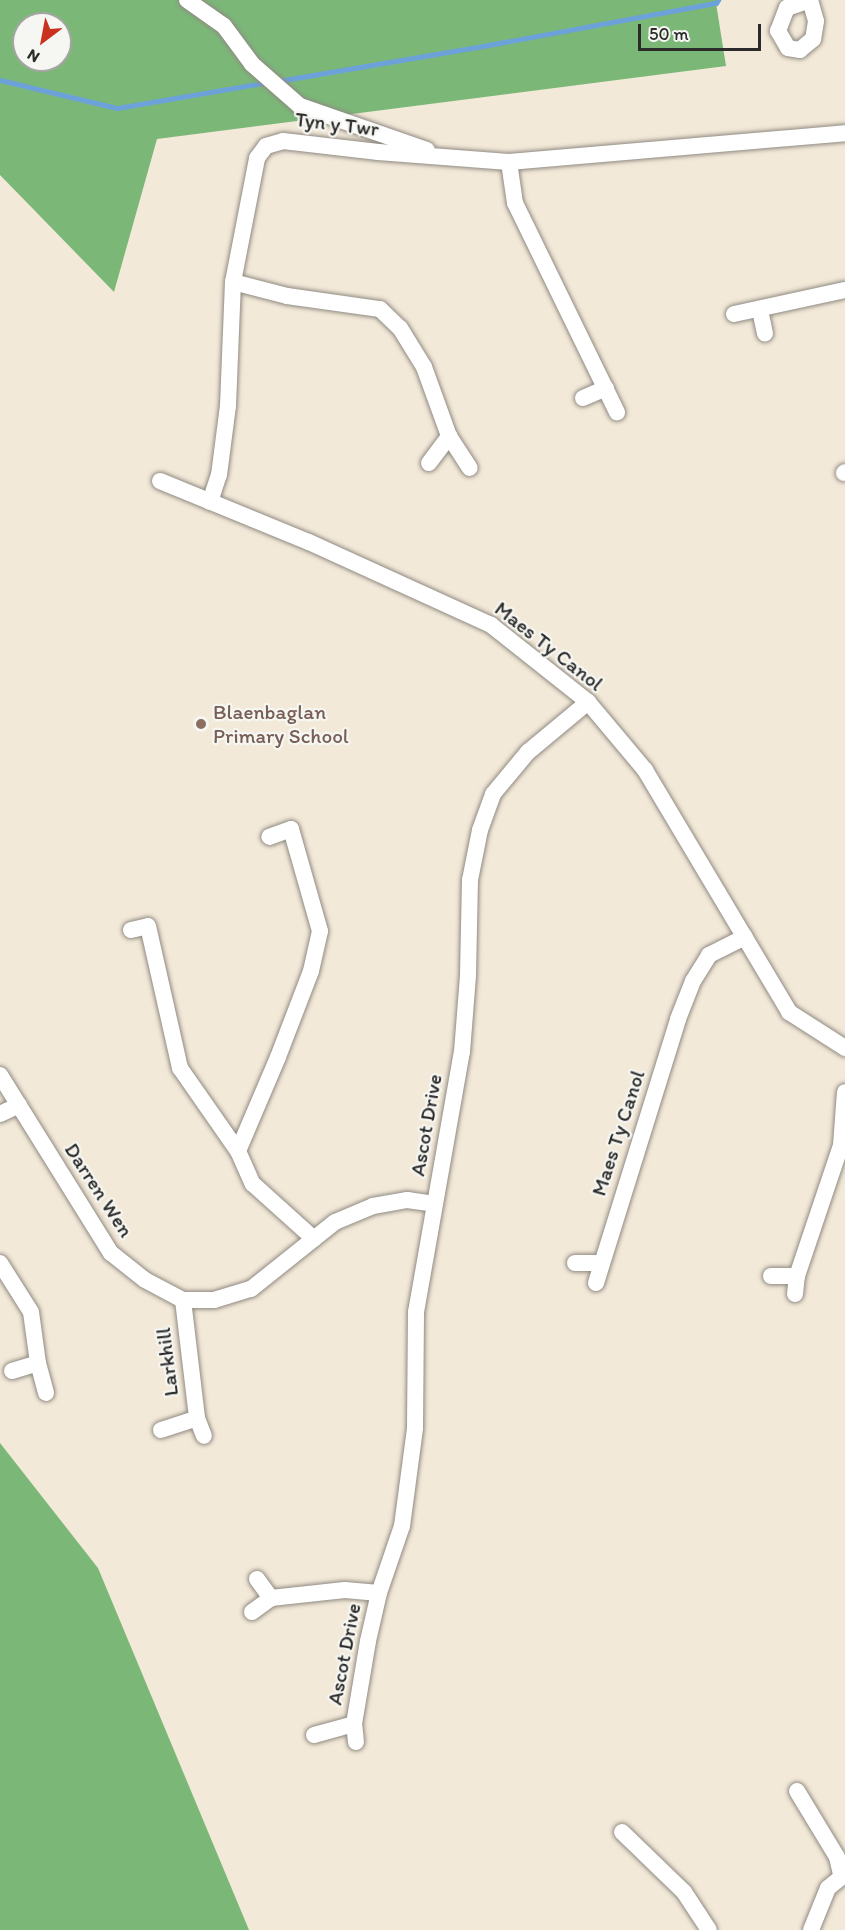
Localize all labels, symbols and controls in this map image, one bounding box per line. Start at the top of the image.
north arrow [12,12,72,72]
scale bar [641,12,764,50]
text: 50 m [649,23,689,45]
text: N [24,45,43,67]
street label: Tyn y Twr [295,106,379,142]
street label: Maes Ty Canol [491,596,607,696]
place label: Blaenbaglan Primary School [213,699,349,749]
marker: Blaenbaglan Primary School [194,717,208,731]
street label: Maes Ty Canol [586,1068,650,1198]
street label: Ascot Drive [405,1072,447,1178]
street label: Darren Wen [59,1138,139,1242]
street label: Larkhill [150,1326,184,1398]
street label: Ascot Drive [322,1601,366,1707]

